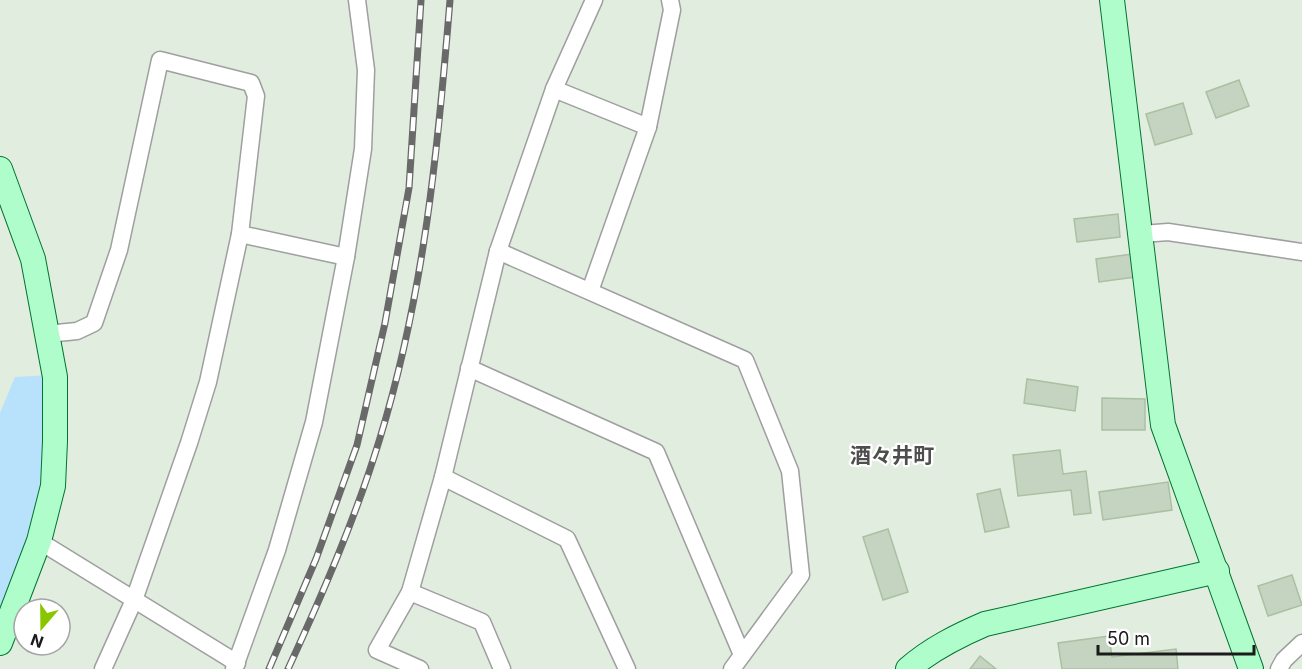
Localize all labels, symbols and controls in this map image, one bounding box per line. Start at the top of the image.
district label: 酒々井町 [850,443,934,468]
north arrow [12,597,72,657]
scale bar [1098,618,1254,656]
text: 50 m [1107,628,1150,649]
text: N [28,630,46,653]

